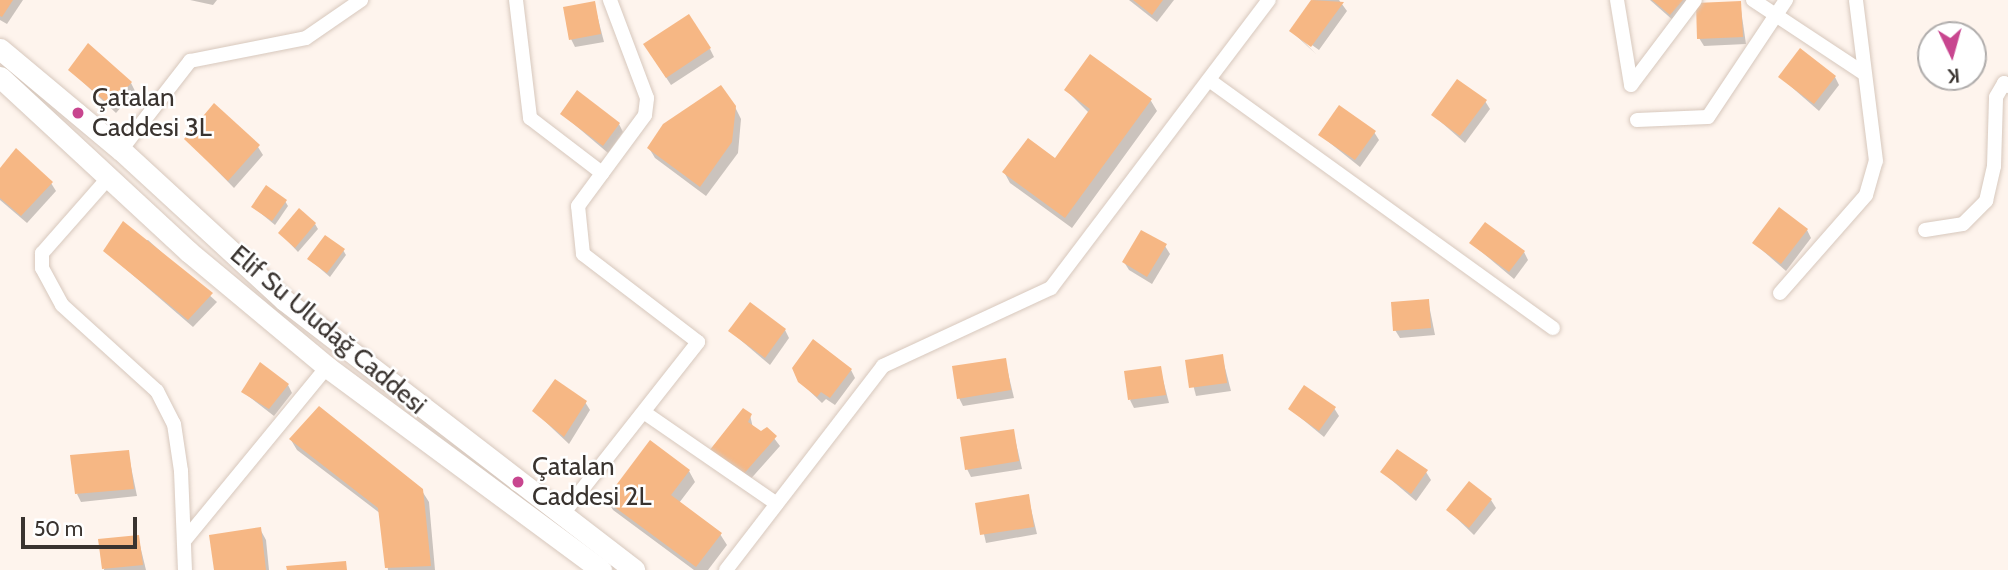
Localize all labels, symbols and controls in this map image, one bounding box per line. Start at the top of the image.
north arrow [1917,21,1987,91]
text: K [1947,63,1961,87]
place label: Çatalan Caddesi 3L [92,82,212,144]
marker: Çatalan Caddesi 3L [70,105,86,121]
street label: Elif Su Uludağ Caddesi [224,239,432,421]
place label: Çatalan Caddesi 2L [532,451,651,512]
marker: Çatalan Caddesi 2L [510,474,526,490]
scale bar [24,504,140,548]
text: 50 m [34,516,83,541]

